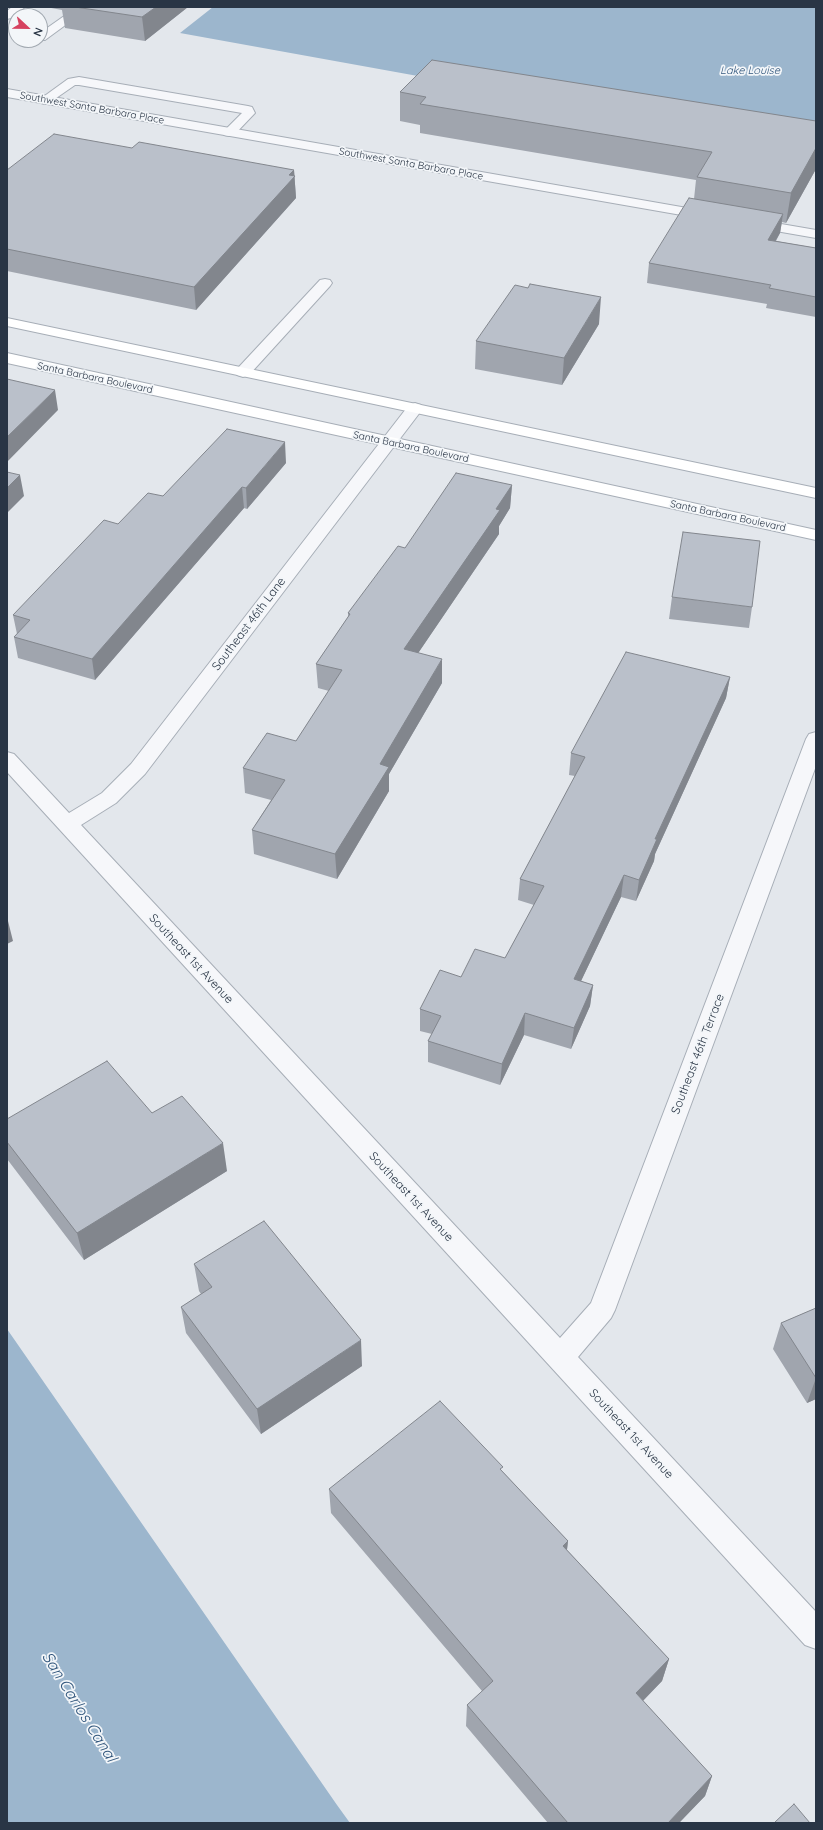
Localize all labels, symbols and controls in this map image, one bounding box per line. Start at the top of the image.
north arrow [8,8,48,48]
text: N [30,26,46,38]
water label: Lake Louise [720,64,780,78]
street label: Southwest Santa Barbara Place [19,89,165,127]
street label: Southwest Santa Barbara Place [338,145,484,183]
street label: Santa Barbara Boulevard [36,360,154,396]
street label: Santa Barbara Boulevard [352,429,470,465]
street label: Santa Barbara Boulevard [669,498,787,534]
street label: Southeast 46th Lane [209,575,289,673]
street label: Southeast 1st Avenue [146,911,236,1007]
street label: Southeast 46th Terrace [668,992,728,1116]
street label: Southeast 1st Avenue [366,1149,456,1245]
street label: Southeast 1st Avenue [586,1386,676,1482]
water label: San Carlos Canal [37,1648,121,1766]

